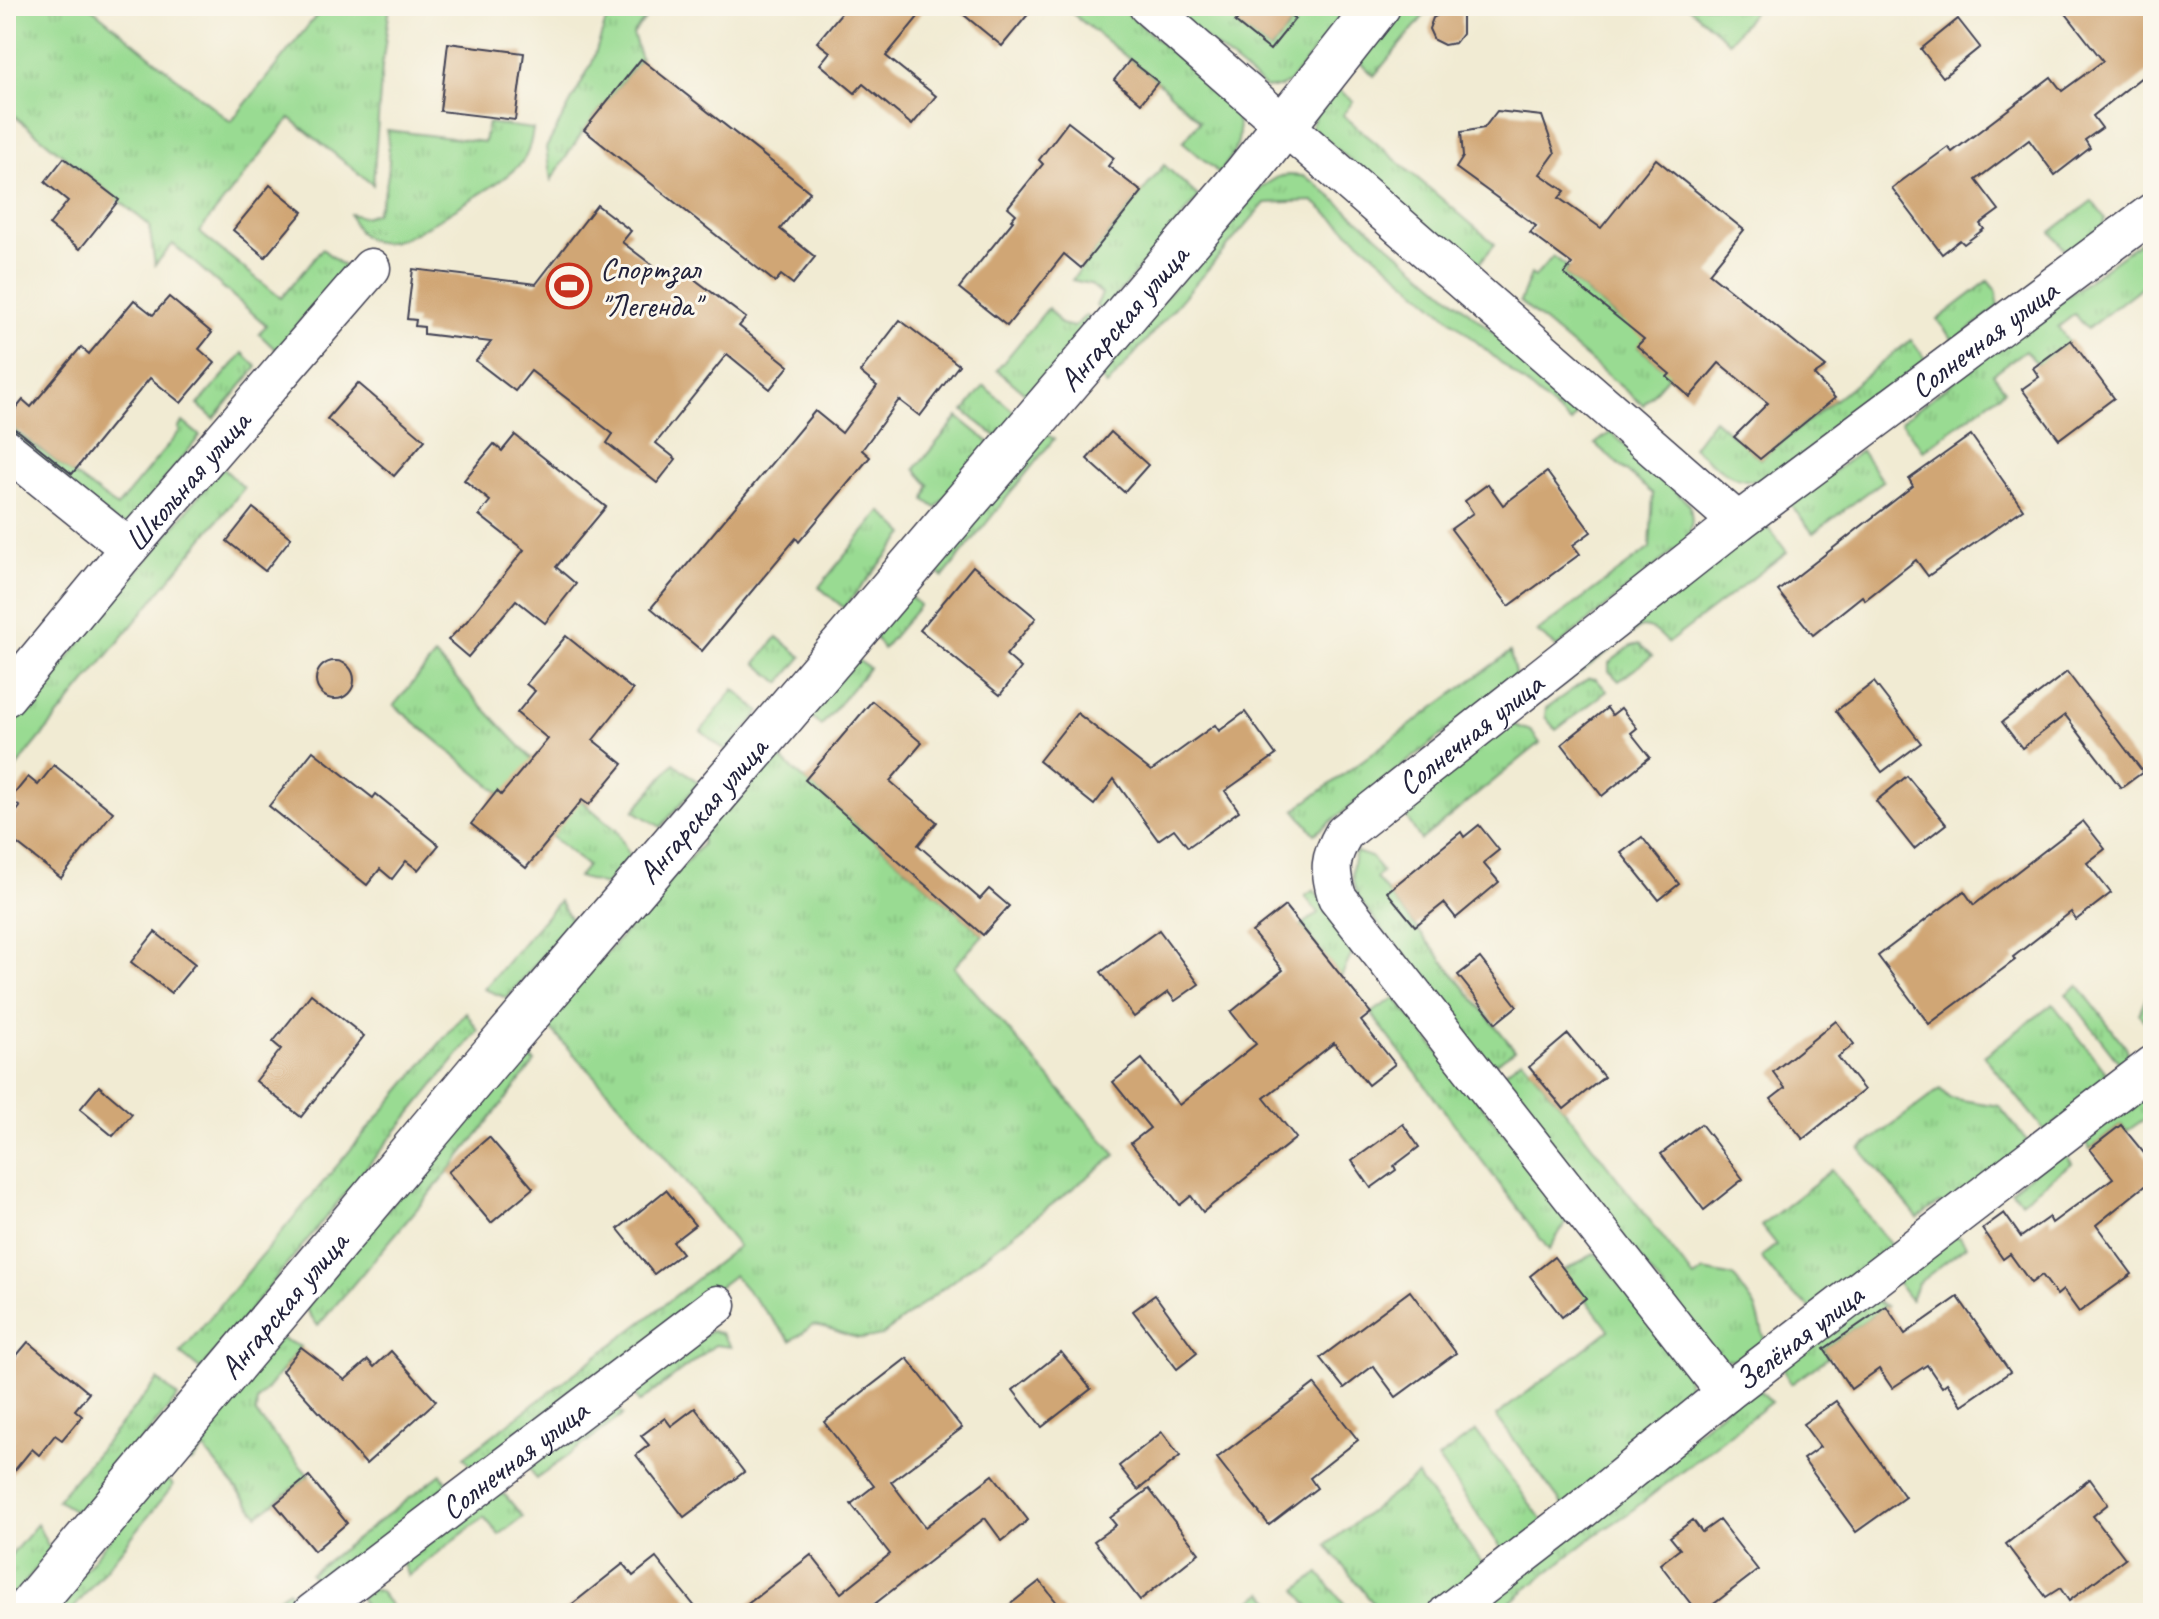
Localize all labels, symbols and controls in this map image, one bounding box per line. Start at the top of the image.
street label: Ангарская улица [1049,234,1199,400]
place label: Спортзал "Легенда" [600,248,706,326]
sports icon: Спортзал "Легенда" [545,262,593,310]
street label: Солнечная улица [1901,269,2068,407]
street label: Школьная улица [115,400,261,560]
street label: Солнечная улица [1389,662,1553,804]
street label: Ангарская улица [628,726,778,892]
street label: Ангарская улица [210,1220,359,1387]
street label: Зелёная улица [1726,1273,1873,1400]
street label: Солнечная улица [432,1389,598,1528]

